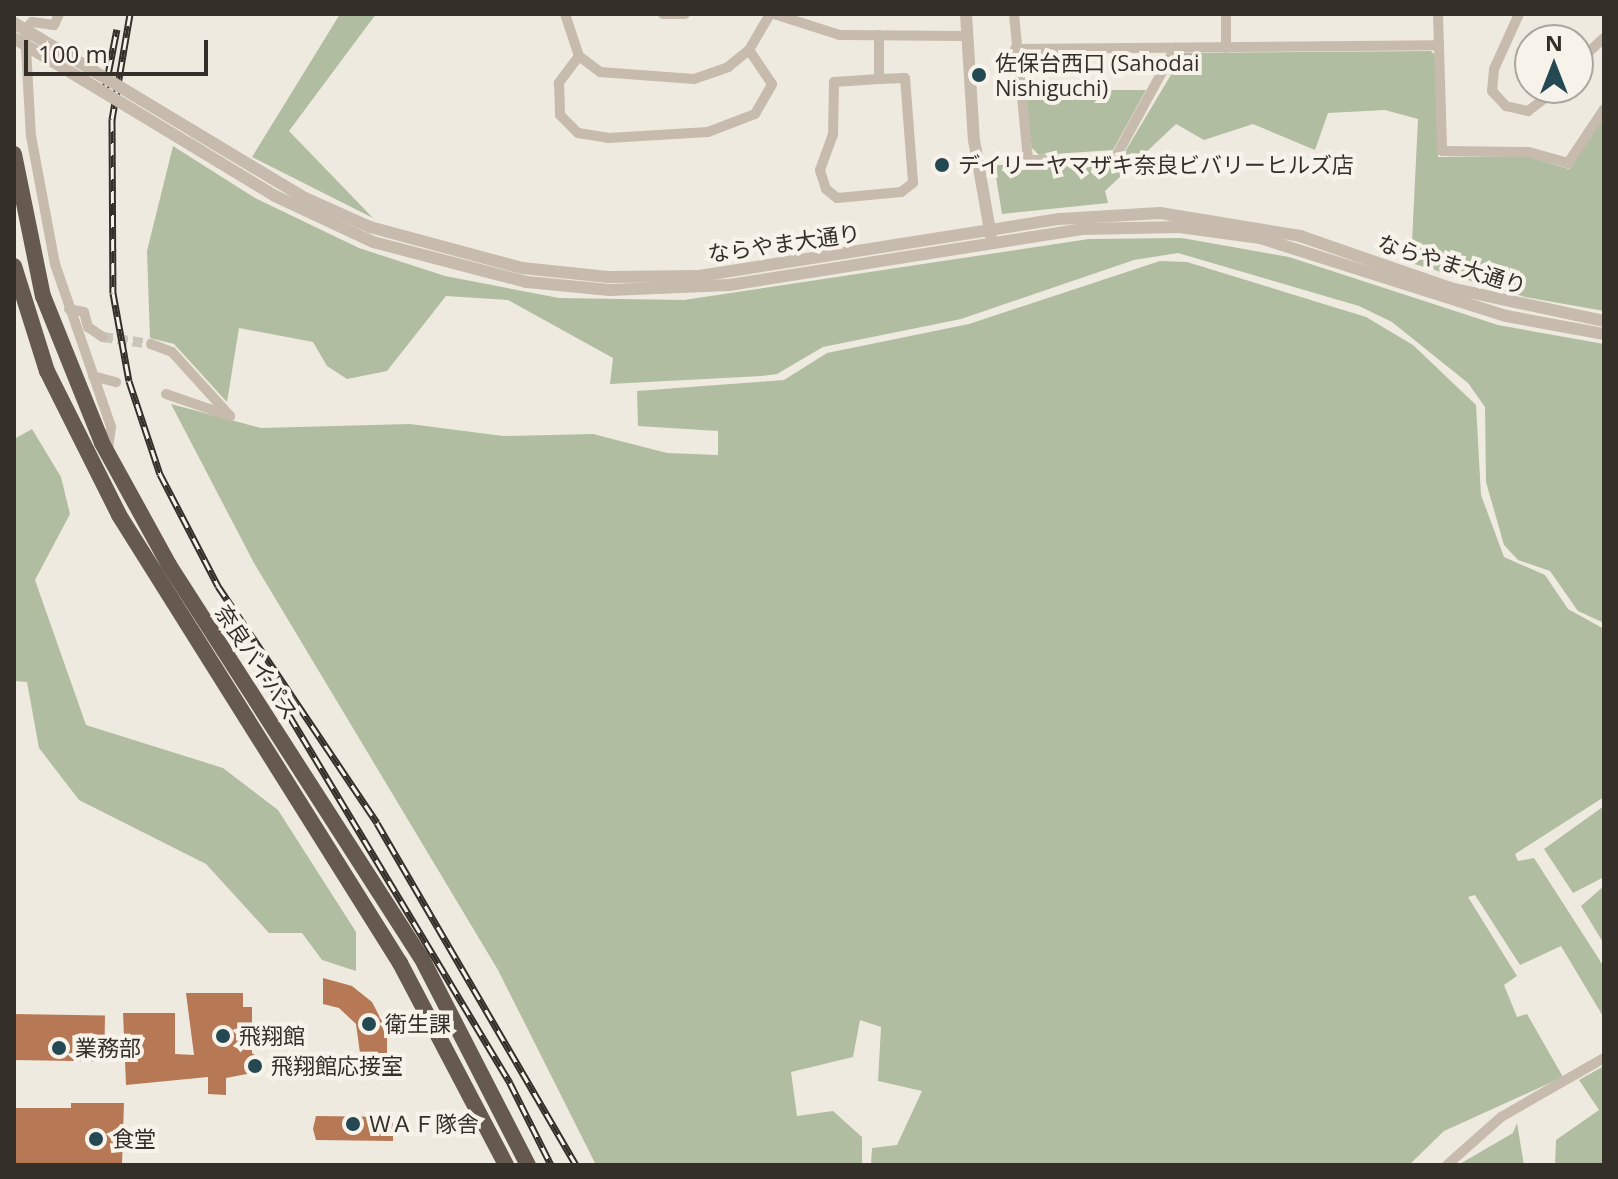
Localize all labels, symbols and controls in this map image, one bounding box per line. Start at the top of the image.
scale bar [28,24,212,74]
north arrow [1514,24,1594,104]
text: N [1545,27,1563,57]
text: 100 m [38,37,108,70]
place label: 佐保台西口 (Sahodai Nishiguchi) [995,49,1199,100]
marker: 佐保台西口 (Sahodai Nishiguchi) [970,66,988,84]
place label: デイリーヤマザキ奈良ビバリーヒルズ店 [958,152,1354,178]
marker: デイリーヤマザキ奈良ビバリーヒルズ店 [933,156,951,174]
street label: ならやま大通り [706,219,862,267]
street label: ならやま大通り [1375,229,1529,299]
street label: 奈良バイパス [210,599,304,725]
place label: 衛生課 [385,1011,451,1037]
marker: 衛生課 [360,1015,378,1033]
place label: 飛翔館 [239,1023,305,1049]
marker: 飛翔館 [214,1027,232,1045]
place label: 業務部 [75,1035,141,1061]
marker: 業務部 [50,1039,68,1057]
place label: 飛翔館応接室 [271,1053,403,1079]
marker: 飛翔館応接室 [246,1057,264,1075]
place label: ＷＡＦ隊舎 [369,1111,479,1137]
marker: ＷＡＦ隊舎 [344,1115,362,1133]
place label: 食堂 [112,1126,156,1152]
marker: 食堂 [87,1130,105,1148]

